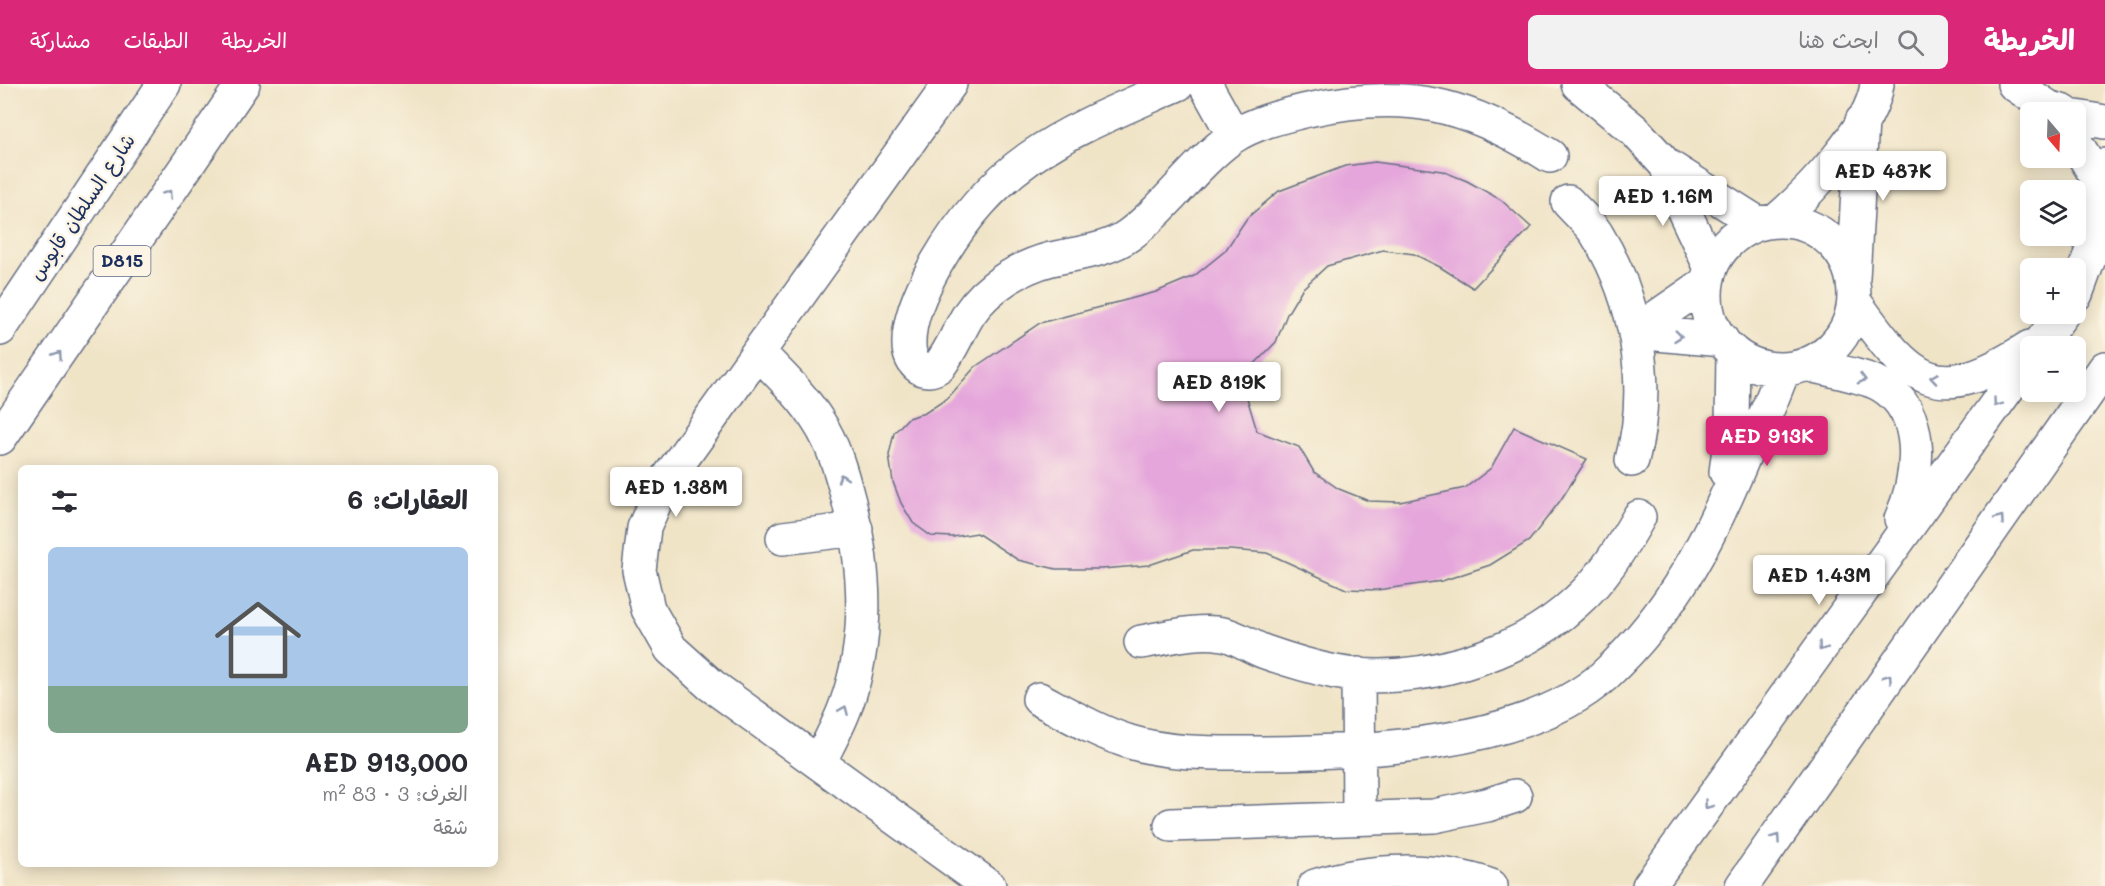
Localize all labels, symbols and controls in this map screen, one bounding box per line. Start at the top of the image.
search box [1528,15,1948,69]
text: الخريطة [1984,21,2075,57]
text: ابحث هنا [1798,25,1879,54]
text: مشاركة [30,26,91,53]
text: الطبقات [124,26,189,53]
text: الخريطة [222,26,287,53]
icon: search [1894,26,1927,59]
north arrow [2020,102,2086,168]
map controls [2020,102,2086,402]
street label: شارع السلطان قابوس [22,128,142,286]
pin: AED 487K [1821,151,1945,202]
text: AED 487K [1834,157,1932,183]
pin: AED 1.16M [1594,176,1732,227]
button: layers [2020,180,2086,246]
text: AED 1.16M [1613,182,1713,208]
one-way arrow [161,190,172,201]
road number: D815 [94,246,150,276]
button: + [2020,258,2086,324]
one-way arrow [1674,329,1683,342]
button: − [2020,336,2086,402]
one-way arrow [50,351,61,362]
pin: AED 819K [1157,362,1281,413]
text: AED 819K [1172,368,1266,394]
one-way arrow [1857,372,1867,385]
one-way arrow [1929,372,1938,384]
one-way arrow [1993,397,2004,408]
pin: AED 913K [1705,416,1829,467]
text: AED 913K [1720,422,1814,448]
pin: AED 1.38M [607,467,745,518]
text: AED 1.38M [624,473,728,499]
one-way arrow [837,473,849,484]
text: العقارات: 6 [348,482,468,516]
icon: filters [48,485,81,518]
one-way arrow [1993,514,2004,525]
pin: AED 1.43M [1750,555,1888,606]
text: AED 1.43M [1767,561,1871,587]
icon: home [204,586,312,694]
one-way arrow [1818,640,1829,651]
one-way arrow [1881,674,1892,685]
one-way arrow [837,705,849,716]
text: AED 913,000 [304,745,468,779]
text: الغرف: 3 · 83 m² [322,780,468,806]
one-way arrow [1704,798,1715,809]
text: شقة [433,813,468,839]
one-way arrow [1769,834,1780,845]

